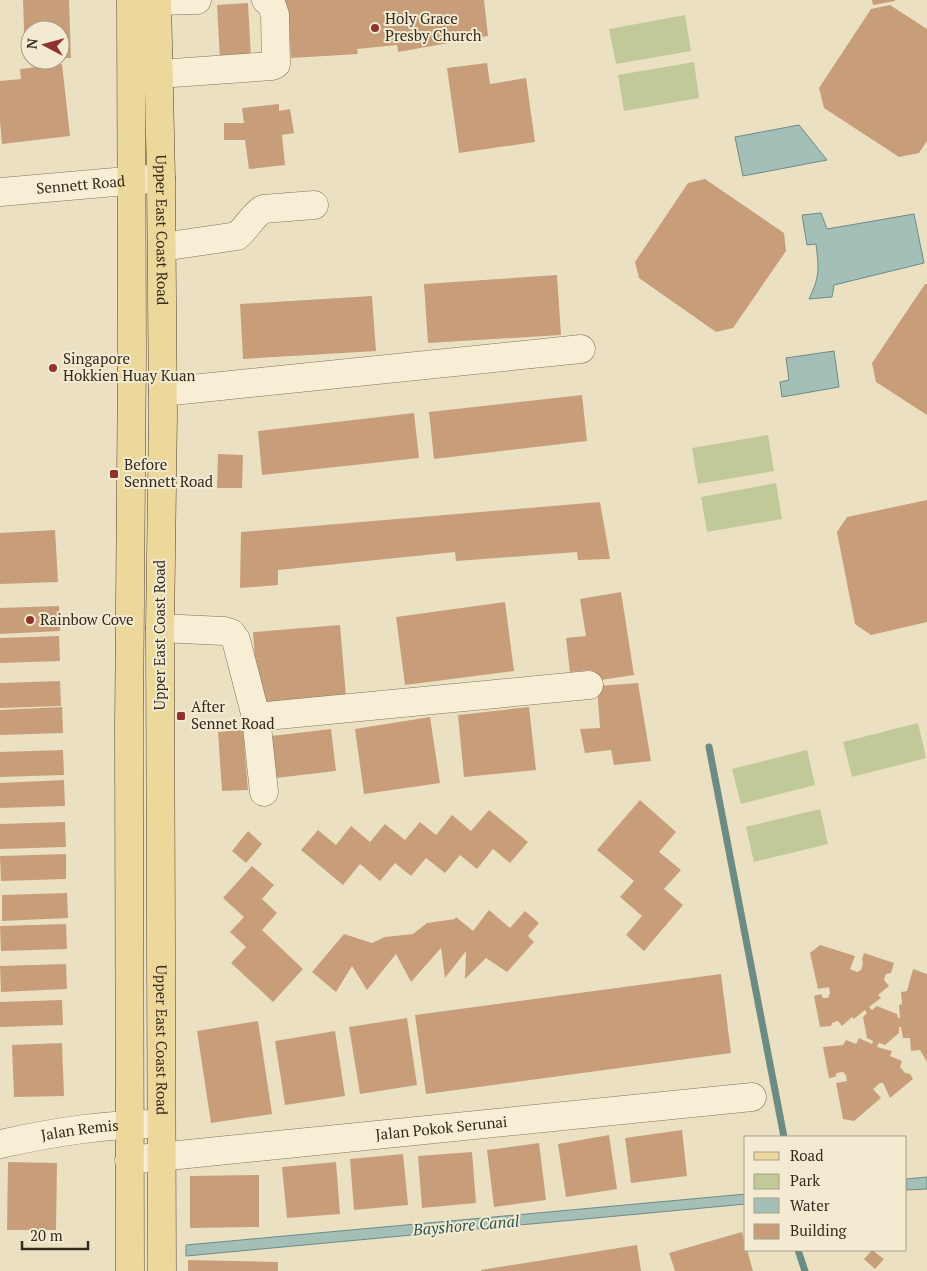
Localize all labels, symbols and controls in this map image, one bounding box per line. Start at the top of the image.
place label: Holy Grace Presby Church [385,8,482,45]
north arrow [20,20,70,70]
marker: Holy Grace Presby Church [369,22,381,34]
text: N [22,37,42,50]
street label: Upper East Coast Road [151,154,173,305]
street label: Sennett Road [35,170,126,198]
place label: Singapore Hokkien Huay Kuan [63,348,196,385]
marker: Singapore Hokkien Huay Kuan [47,362,59,374]
place label: Before Sennett Road [124,454,213,491]
marker: Before Sennett Road [108,468,120,480]
street label: Upper East Coast Road [149,560,169,710]
place label: Rainbow Cove [40,609,134,629]
marker: Rainbow Cove [24,614,36,626]
place label: After Sennet Road [191,696,275,733]
marker: After Sennet Road [175,710,187,722]
street label: Upper East Coast Road [152,965,173,1115]
street label: Jalan Pokok Serunai [374,1111,508,1144]
street label: Jalan Remis [39,1115,119,1145]
legend [744,1136,907,1251]
text: Road [790,1145,823,1165]
text: Park [790,1170,820,1190]
text: Water [790,1195,830,1215]
water label: Bayshore Canal [411,1209,521,1241]
scale bar [22,1218,89,1250]
text: Building [790,1220,848,1240]
text: 20 m [30,1225,63,1245]

